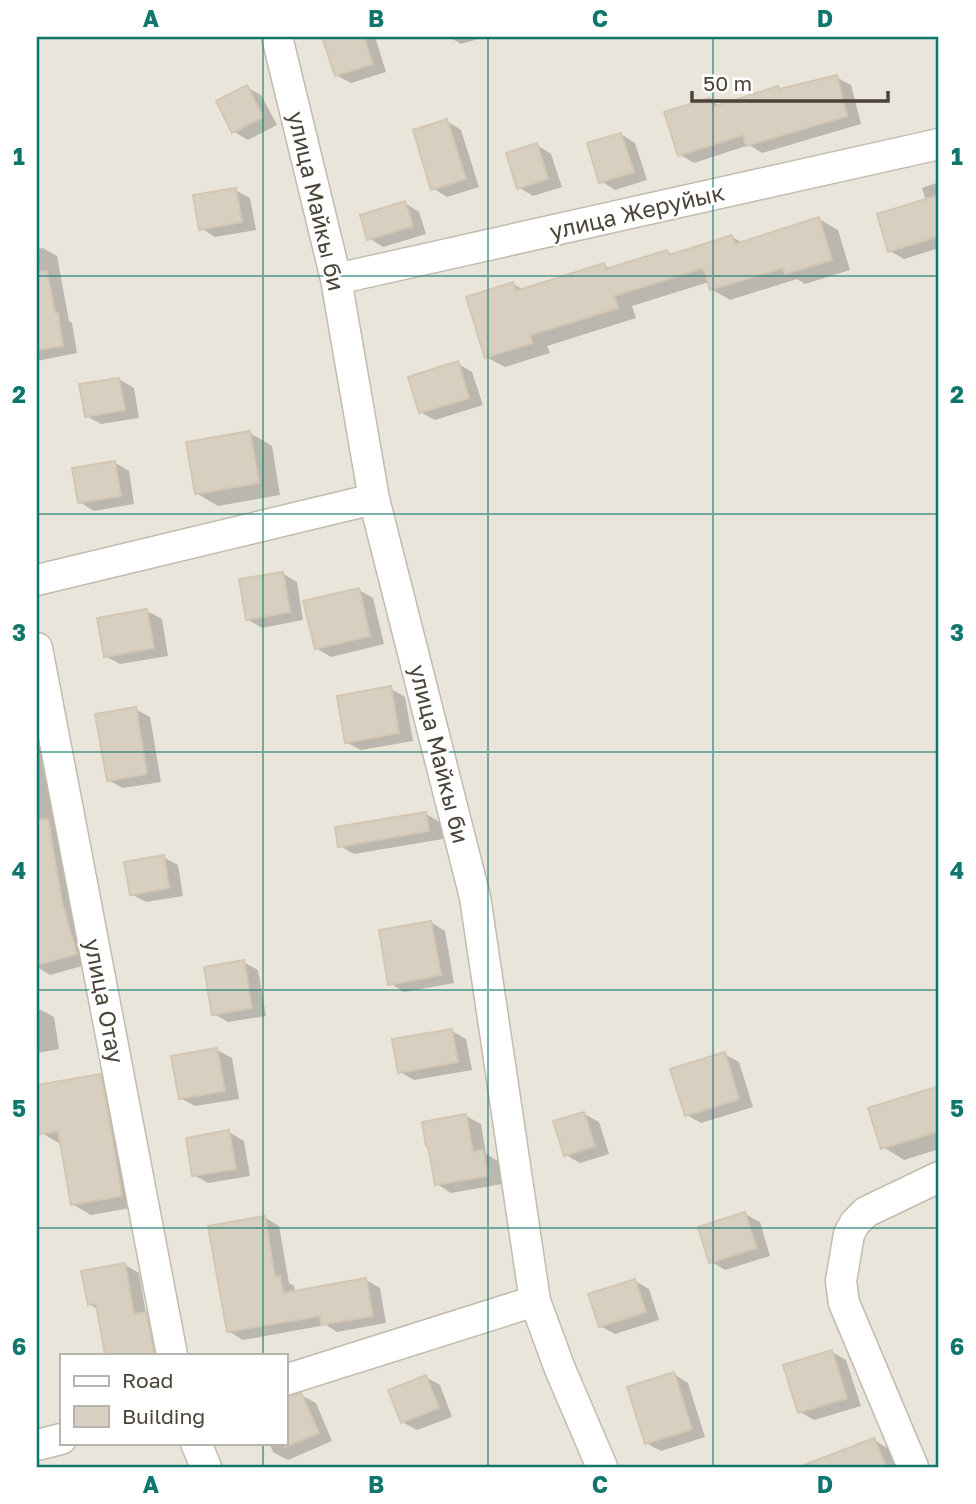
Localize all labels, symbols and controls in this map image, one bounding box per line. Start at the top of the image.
text: A [143,4,160,32]
text: B [368,4,384,32]
text: C [592,4,608,32]
text: D [817,4,833,32]
scale bar [692,60,888,104]
text: 50 m [703,70,752,96]
street label: улица Майкы би [283,108,351,293]
text: 1 [13,142,25,170]
text: 1 [951,142,963,170]
street label: улица Жеруйык [547,177,727,245]
text: 2 [12,380,26,408]
text: 2 [950,380,964,408]
text: 3 [12,618,26,646]
text: 3 [950,618,964,646]
street label: улица Майкы би [404,661,476,846]
text: 4 [12,856,26,884]
text: 4 [950,856,964,884]
street label: улица Отау [79,936,131,1066]
text: 5 [12,1094,26,1122]
text: 5 [950,1094,964,1122]
text: 6 [12,1332,26,1360]
text: 6 [950,1332,964,1360]
legend [60,1354,287,1444]
text: Road [122,1367,173,1393]
text: Building [122,1403,205,1429]
text: A [143,1470,160,1498]
text: B [368,1470,384,1498]
text: C [592,1470,608,1498]
text: D [817,1470,833,1498]

